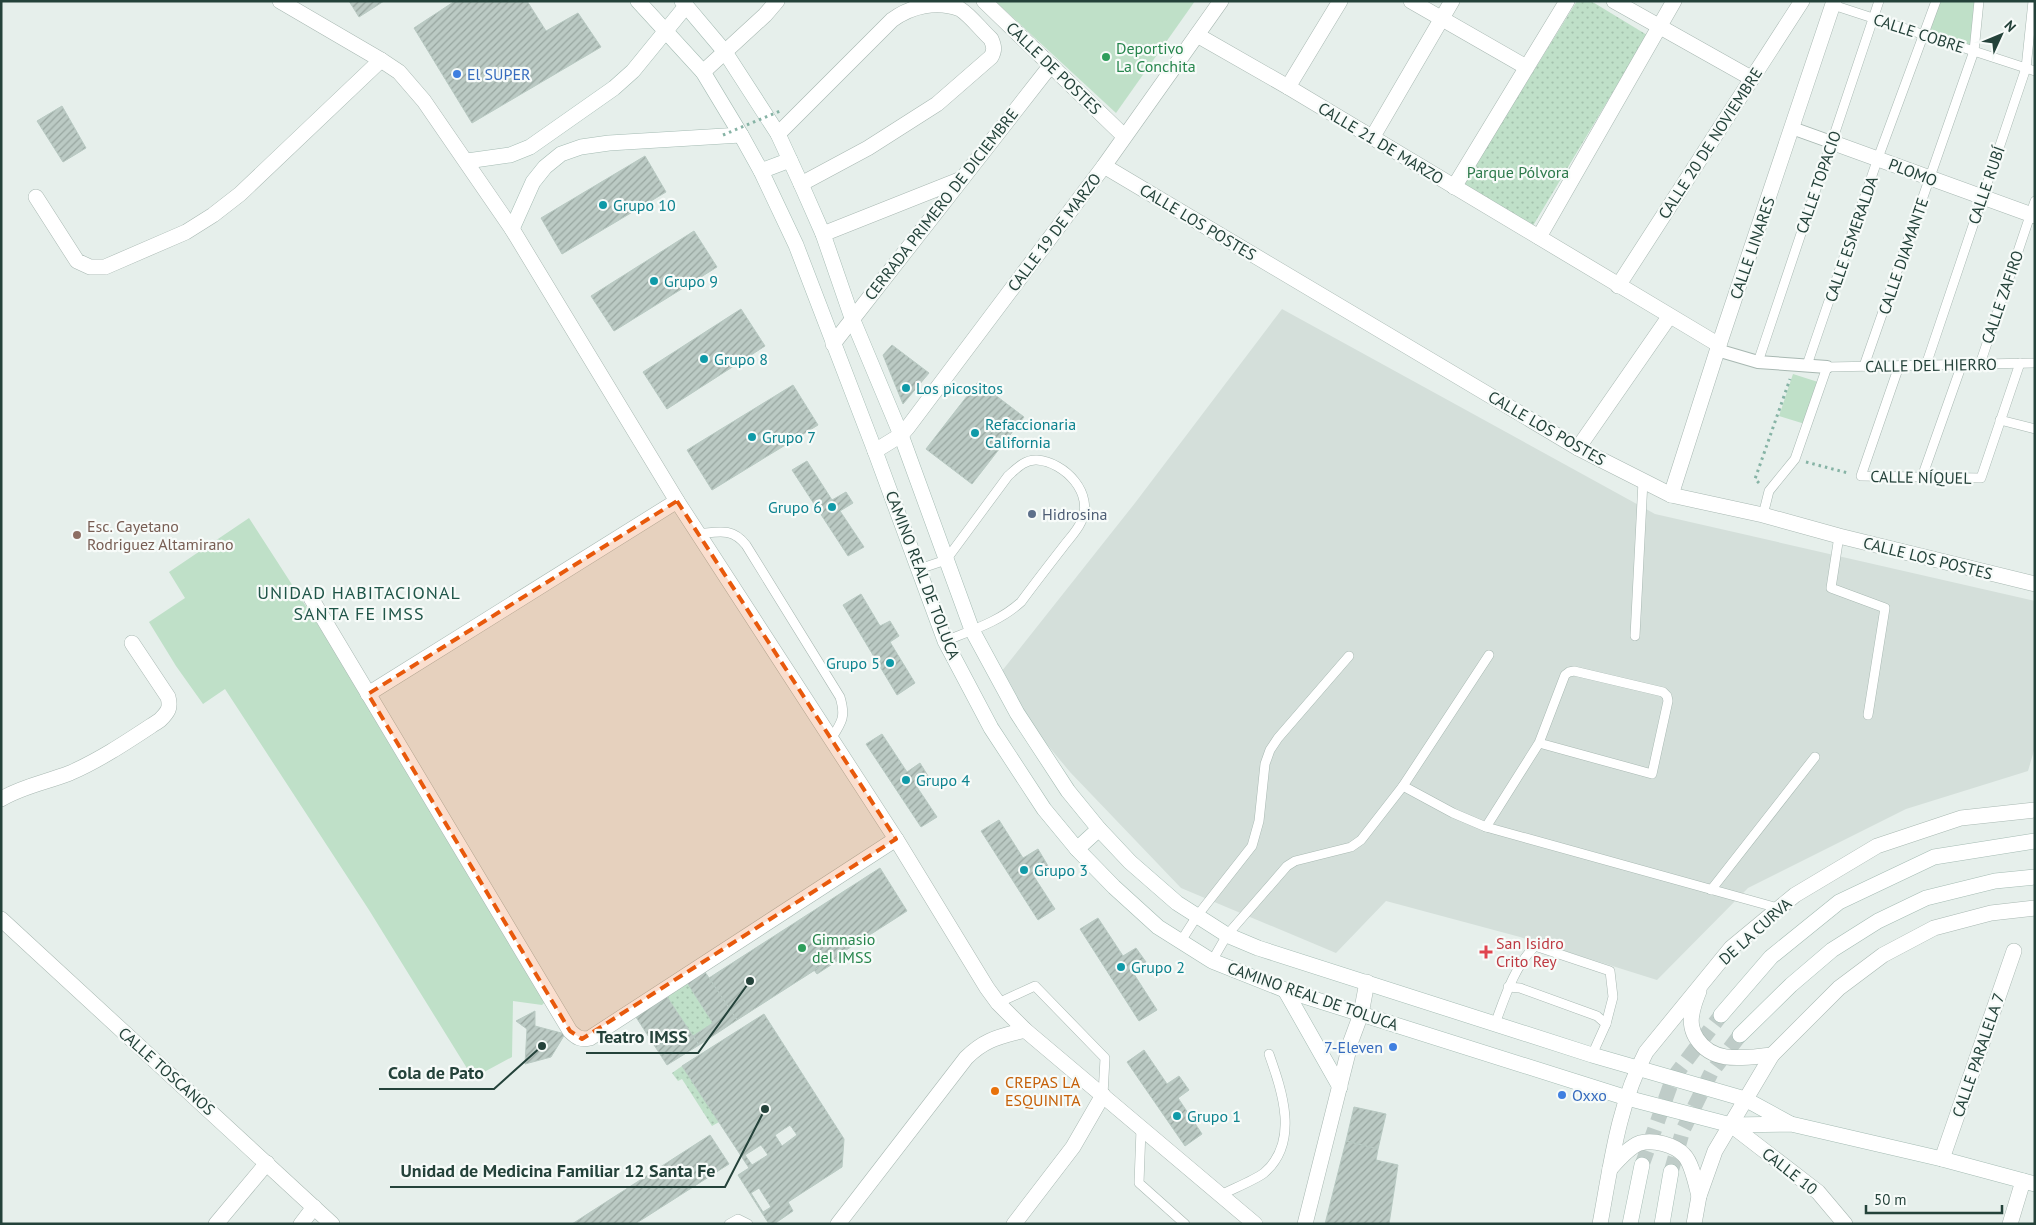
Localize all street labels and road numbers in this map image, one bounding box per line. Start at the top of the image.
street label: CALLE COBRE [1871,9,1967,57]
street label: CALLE DE POSTES [1002,17,1106,119]
street label: CALLE 20 DE NOVIEMBRE [1654,64,1766,222]
street label: CALLE 21 DE MARZO [1315,98,1447,188]
street label: CERRADA PRIMERO DE DICIEMBRE [860,104,1022,304]
street label: CALLE TOPACIO [1791,128,1845,236]
street label: CALLE RUBÍ [1963,143,2009,227]
street label: PLOMO [1886,154,1940,190]
street label: CALLE 19 DE MARZO [1003,169,1105,295]
street label: CALLE ESMERALDA [1820,173,1882,305]
street label: CALLE LOS POSTES [1136,179,1260,265]
street label: CALLE LINARES [1725,194,1779,302]
street label: CALLE DIAMANTE [1874,195,1932,317]
street label: CALLE ZAFIRO [1977,248,2027,346]
street label: CALLE DEL HIERRO [1865,354,1997,376]
street label: CALLE LOS POSTES [1485,386,1609,470]
street label: CALLE NÍQUEL [1870,466,1972,488]
street label: CAMINO REAL DE TOLUCA [882,488,965,663]
street label: CALLE LOS POSTES [1861,532,1995,584]
street label: DE LA CURVA [1715,893,1796,969]
street label: CAMINO REAL DE TOLUCA [1225,957,1402,1035]
street label: CALLE PARALELA 7 [1947,990,2009,1120]
street label: CALLE TOSCANOS [115,1022,219,1120]
street label: CALLE 10 [1758,1143,1822,1199]

